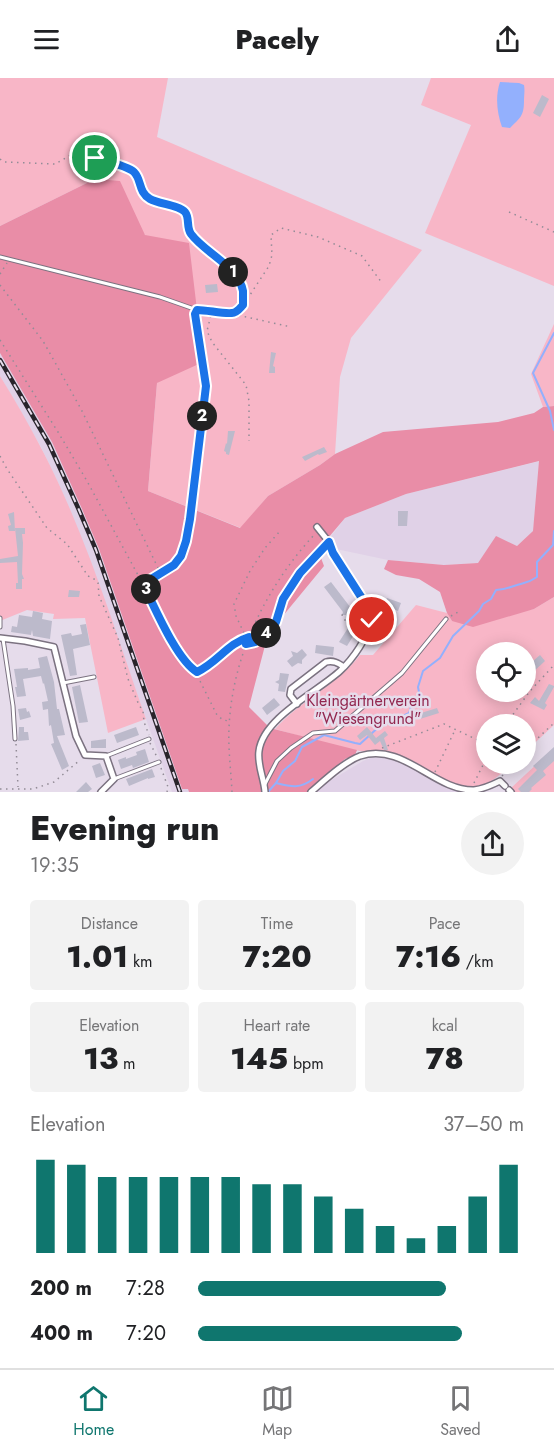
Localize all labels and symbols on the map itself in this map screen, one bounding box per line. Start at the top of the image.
pin [69,132,120,183]
pin: 1 [218,257,248,287]
pin: 2 [187,401,217,431]
pin: 3 [131,574,161,604]
pin [346,594,397,645]
pin: 4 [251,618,281,648]
park label: Kleingärtnerverein "Wiesengrund" [306,689,430,730]

